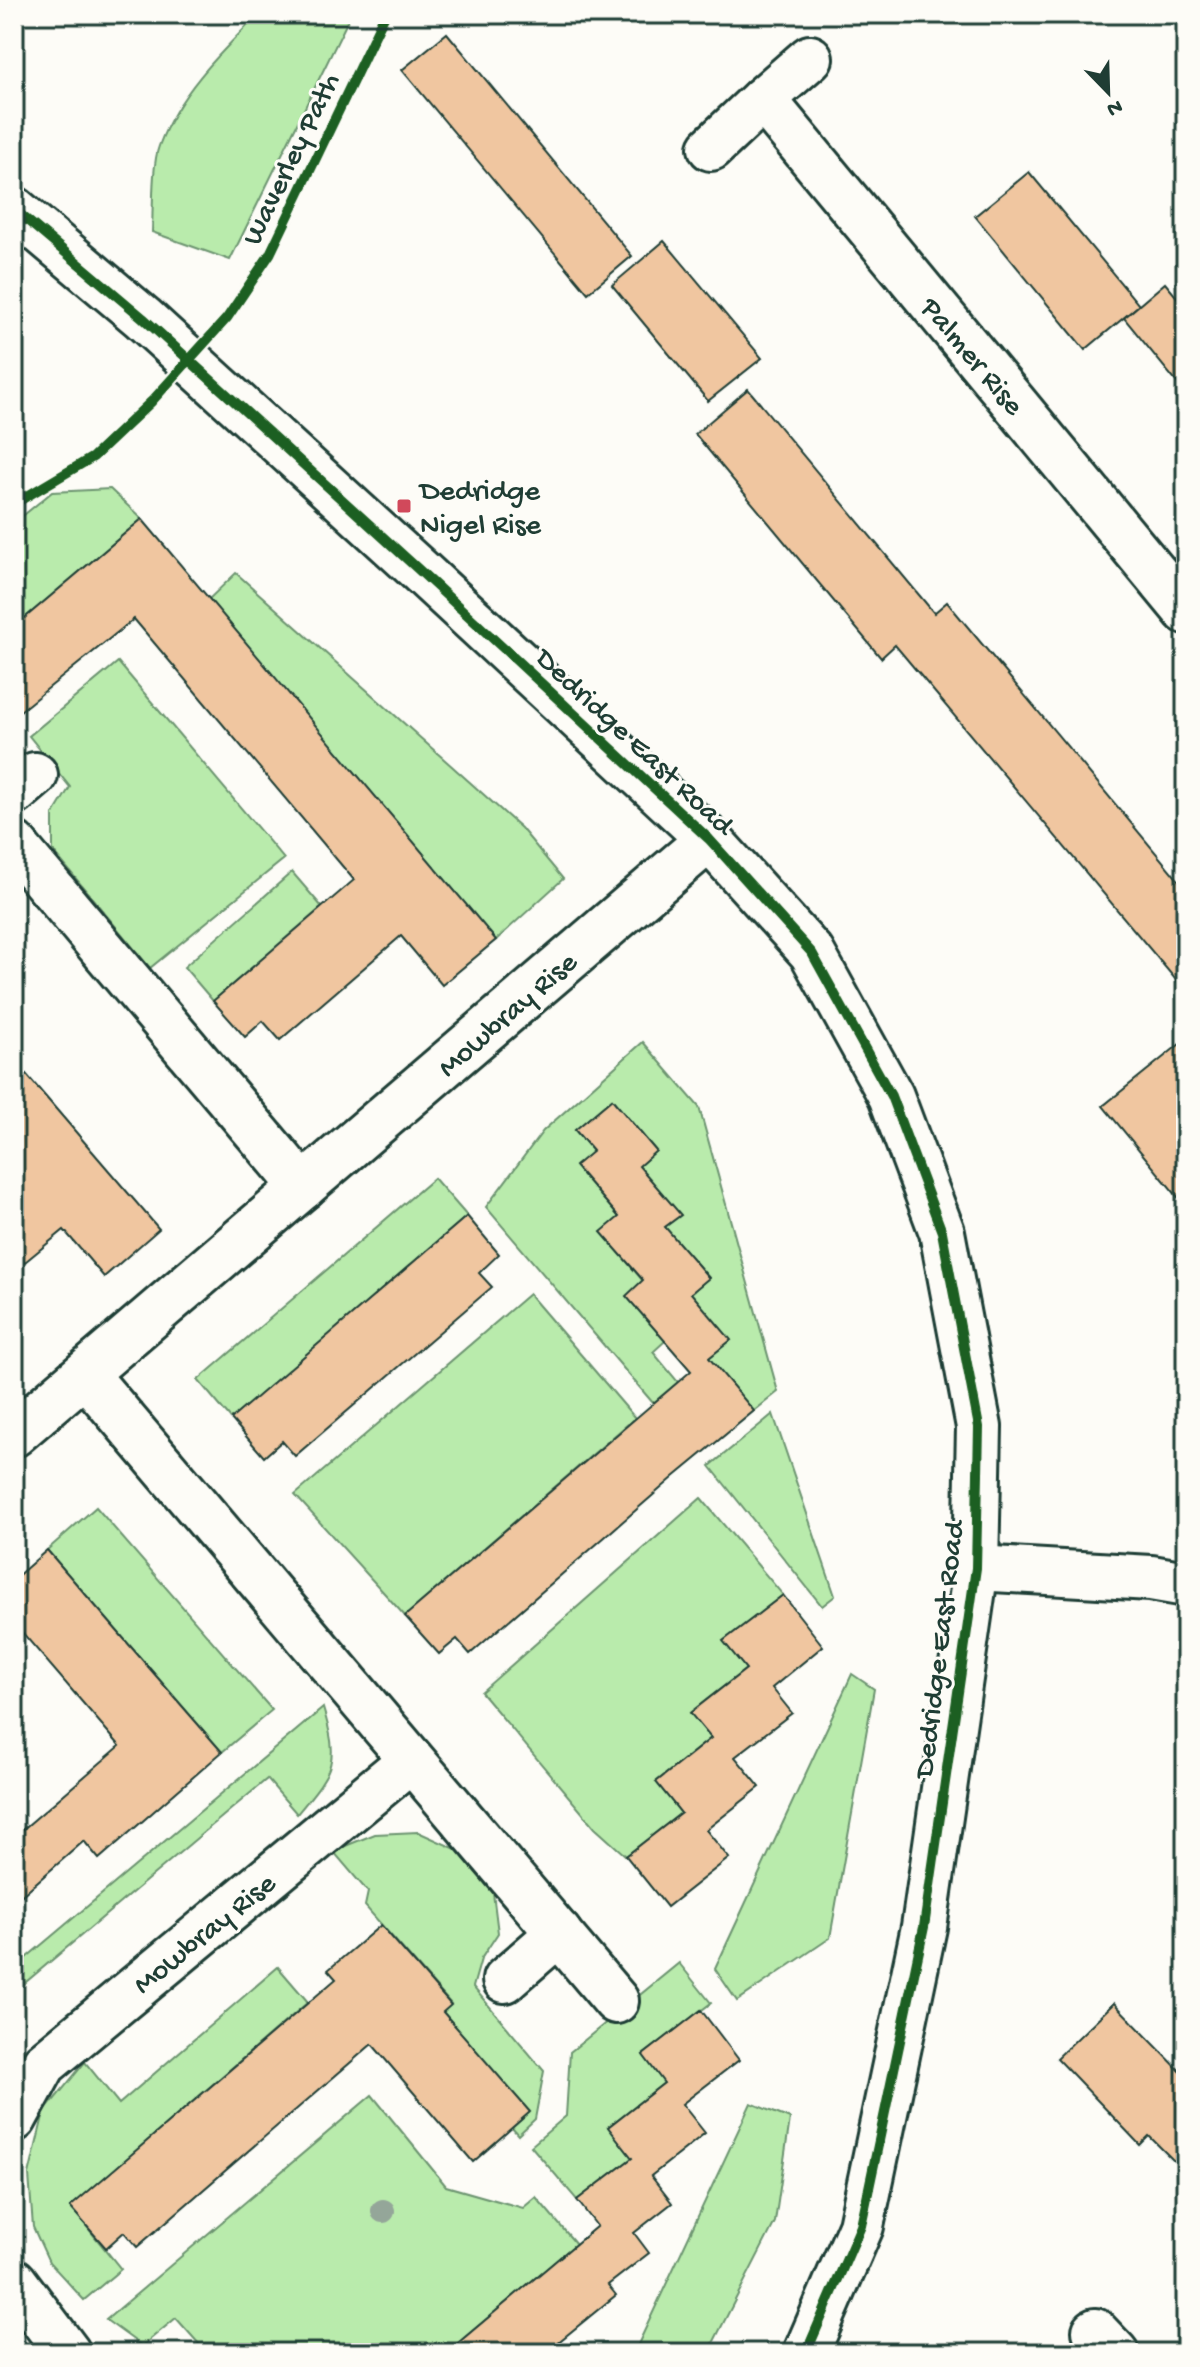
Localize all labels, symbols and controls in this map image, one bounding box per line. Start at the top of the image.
north arrow [1068,52,1148,132]
street label: Waverley Path [236,68,350,252]
text: N [1103,92,1126,122]
street label: Palmer Rise [911,291,1030,424]
place label: Dedridge Nigel Rise [418,476,542,545]
marker: Dedridge Nigel Rise [395,497,413,515]
street label: Dedridge East Road [525,641,741,846]
street label: Mowbray Rise [432,946,586,1086]
street label: Dedridge East Road [908,1517,975,1782]
street label: Mowbray Rise [127,1867,285,2004]

